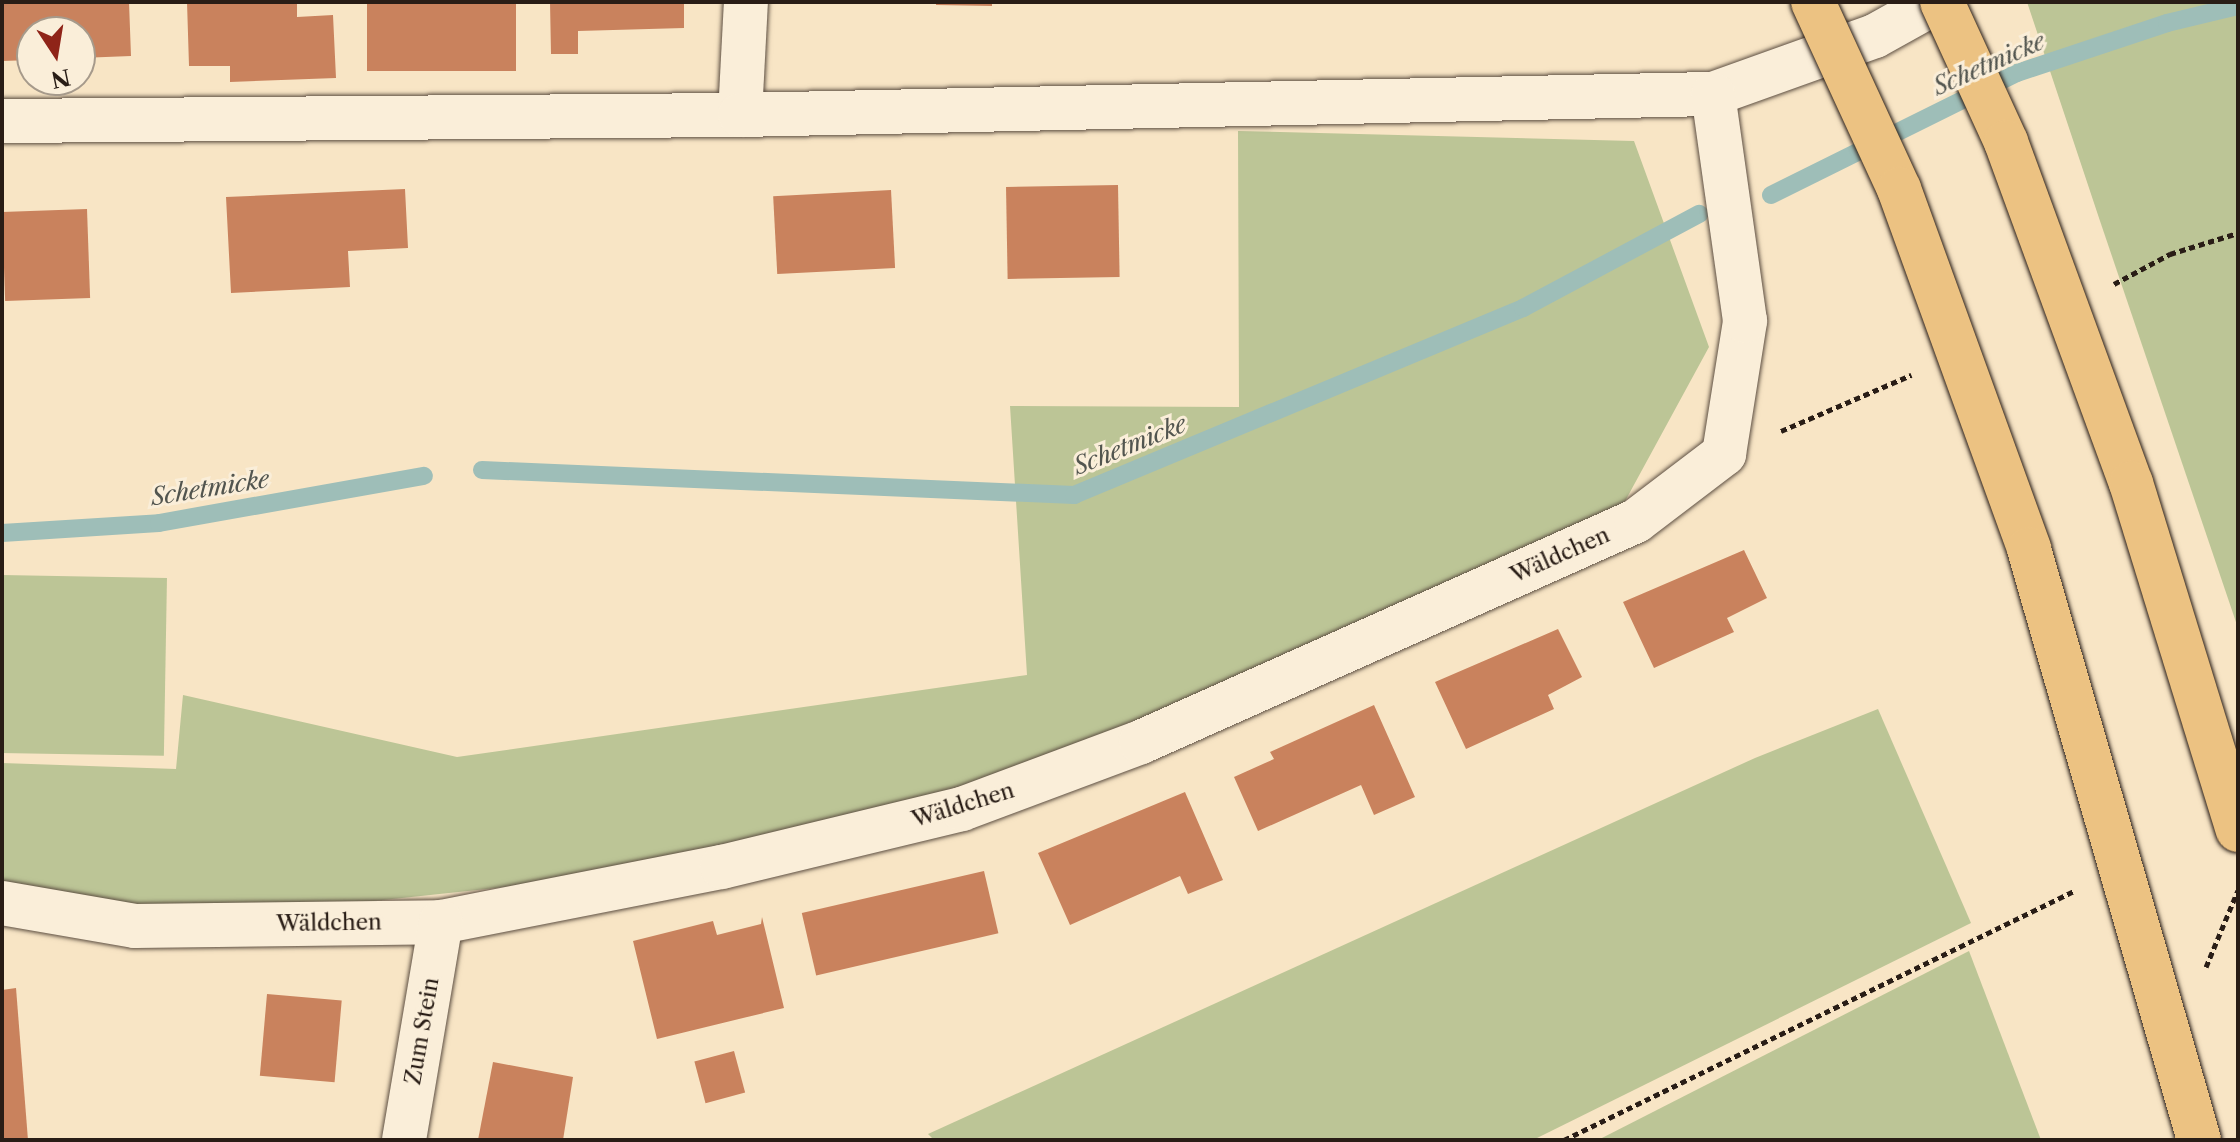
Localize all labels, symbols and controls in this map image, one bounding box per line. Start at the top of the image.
north arrow [16,16,96,96]
water label: Schetmicke [1929,27,2049,101]
text: N [49,63,73,93]
water label: Schetmicke [1069,409,1191,481]
water label: Schetmicke [149,464,271,512]
street label: Wäldchen [1506,521,1614,589]
street label: Wäldchen [909,777,1017,833]
street label: Wäldchen [276,909,382,937]
street label: Zum Stein [400,975,444,1087]

